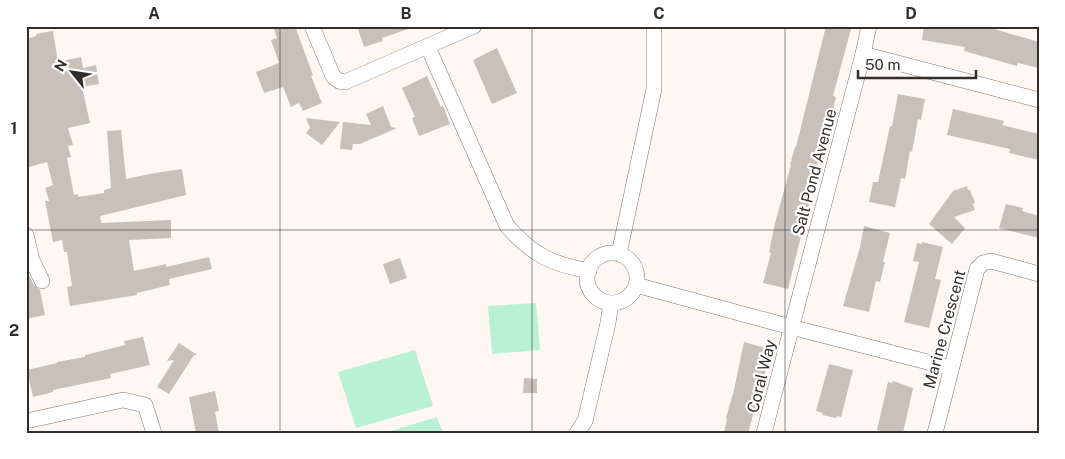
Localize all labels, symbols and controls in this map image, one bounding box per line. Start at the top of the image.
text: A [148,4,160,23]
text: B [401,4,412,23]
text: C [653,4,665,23]
text: D [905,4,917,23]
north arrow [48,48,98,98]
scale bar [858,48,975,80]
text: 50 m [865,56,900,73]
text: N [51,57,70,74]
street label: Salt Pond Avenue [788,107,841,238]
text: 1 [11,119,17,138]
street label: Marine Crescent [919,268,970,391]
text: 2 [9,321,19,340]
street label: Coral Way [743,337,780,415]

